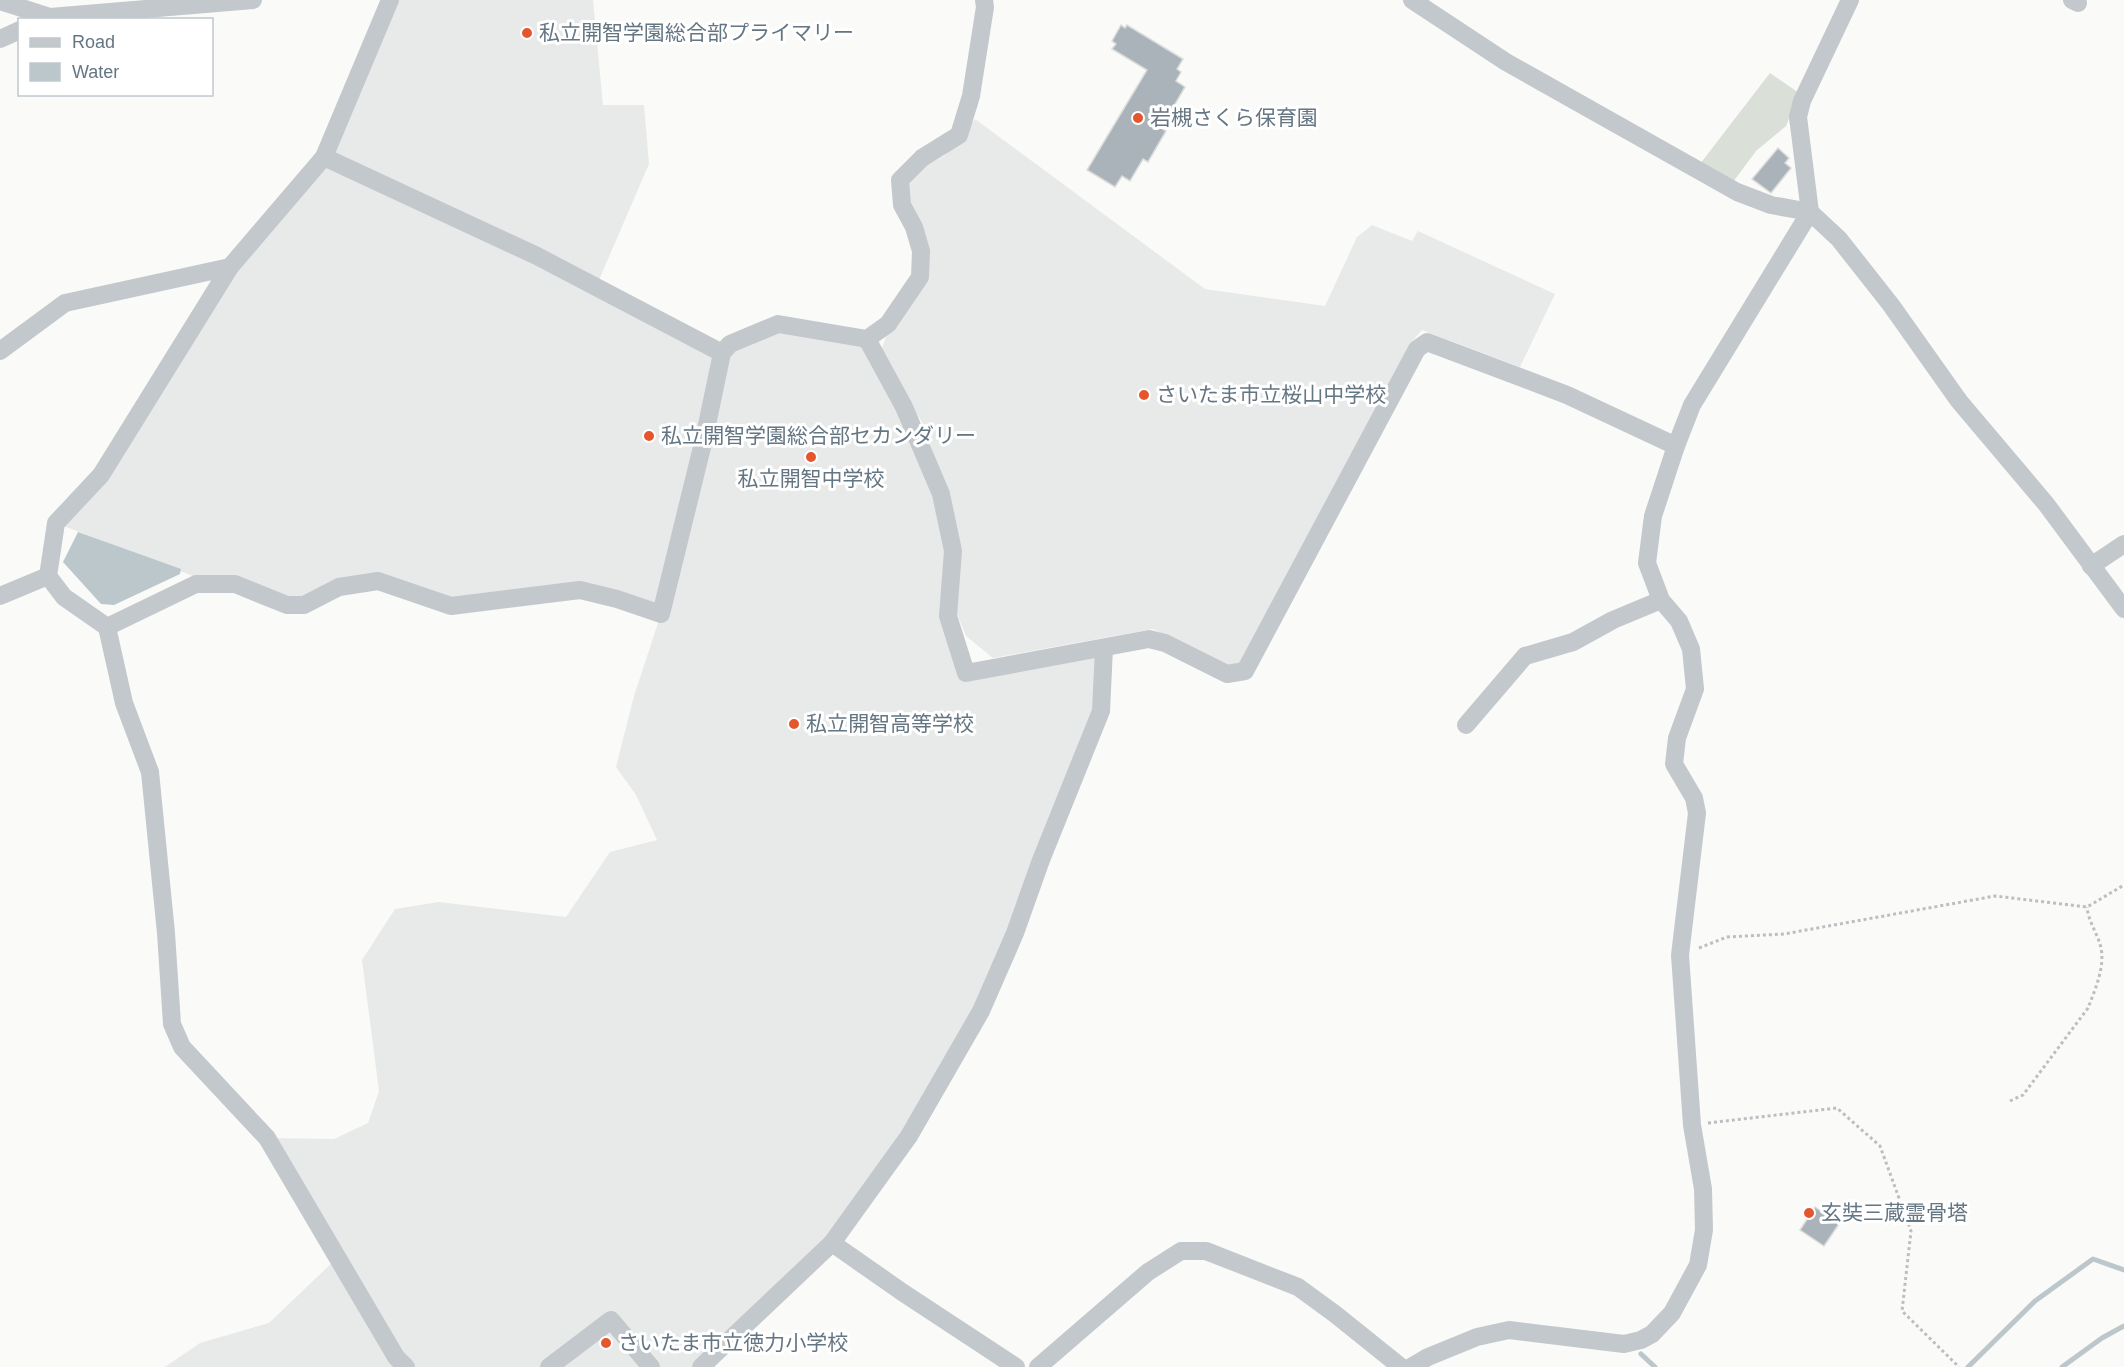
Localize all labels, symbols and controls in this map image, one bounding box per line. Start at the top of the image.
legend [18,18,213,96]
place label: 私立開智学園総合部プライマリー [539,21,854,44]
marker: 私立開智学園総合部プライマリー [520,26,534,40]
text: Road [72,32,115,52]
text: Water [72,62,119,82]
place label: 岩槻さくら保育園 [1150,106,1318,129]
marker: 岩槻さくら保育園 [1131,111,1145,125]
place label: さいたま市立桜山中学校 [1156,383,1386,406]
marker: さいたま市立桜山中学校 [1137,388,1151,402]
place label: 私立開智学園総合部セカンダリー [661,424,976,447]
marker: 私立開智学園総合部セカンダリー [642,429,656,443]
marker: 私立開智中学校 [804,450,818,464]
place label: 私立開智中学校 [738,467,885,490]
place label: 私立開智高等学校 [806,712,974,735]
marker: 私立開智高等学校 [787,717,801,731]
place label: 玄奘三蔵霊骨塔 [1821,1201,1968,1224]
marker: 玄奘三蔵霊骨塔 [1802,1206,1816,1220]
place label: さいたま市立徳力小学校 [618,1331,848,1354]
marker: さいたま市立徳力小学校 [599,1336,613,1350]

